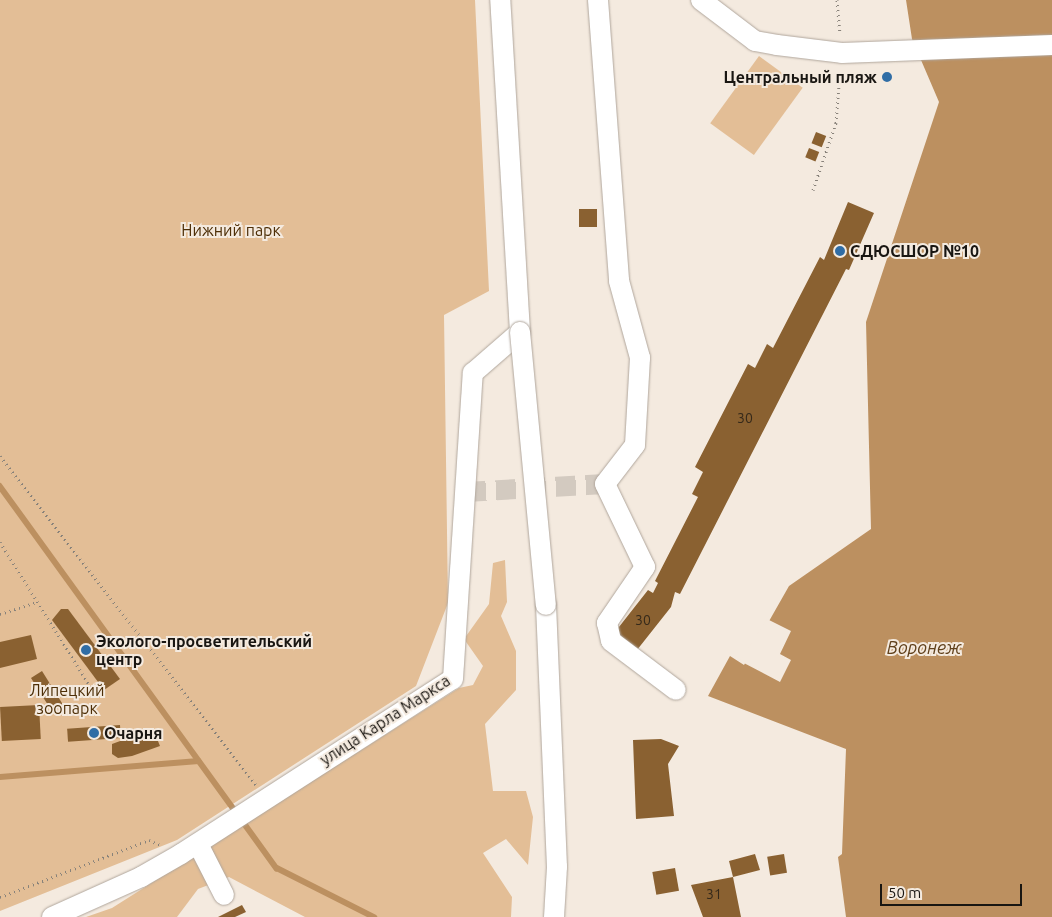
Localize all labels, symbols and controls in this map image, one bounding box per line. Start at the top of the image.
place label: Центральный пляж [723,67,877,87]
marker: Центральный пляж [881,71,893,83]
park label: Нижний парк [181,220,281,240]
place label: СДЮСШОР №10 [850,241,979,261]
marker: СДЮСШОР №10 [834,245,846,257]
house number: 30 [737,410,753,426]
house number: 30 [635,612,651,628]
place label: Эколого-просветительский центр [96,631,312,669]
water label: Воронеж [887,636,961,658]
marker: Эколого-просветительский центр [80,644,92,656]
street label: улица Карла Маркса [316,671,454,769]
park label: Липецкий зоопарк [29,680,105,718]
place label: Очарня [104,723,162,743]
marker: Очарня [88,727,100,739]
scale bar [882,874,1024,906]
text: 50 m [888,884,921,901]
house number: 31 [706,886,722,902]

